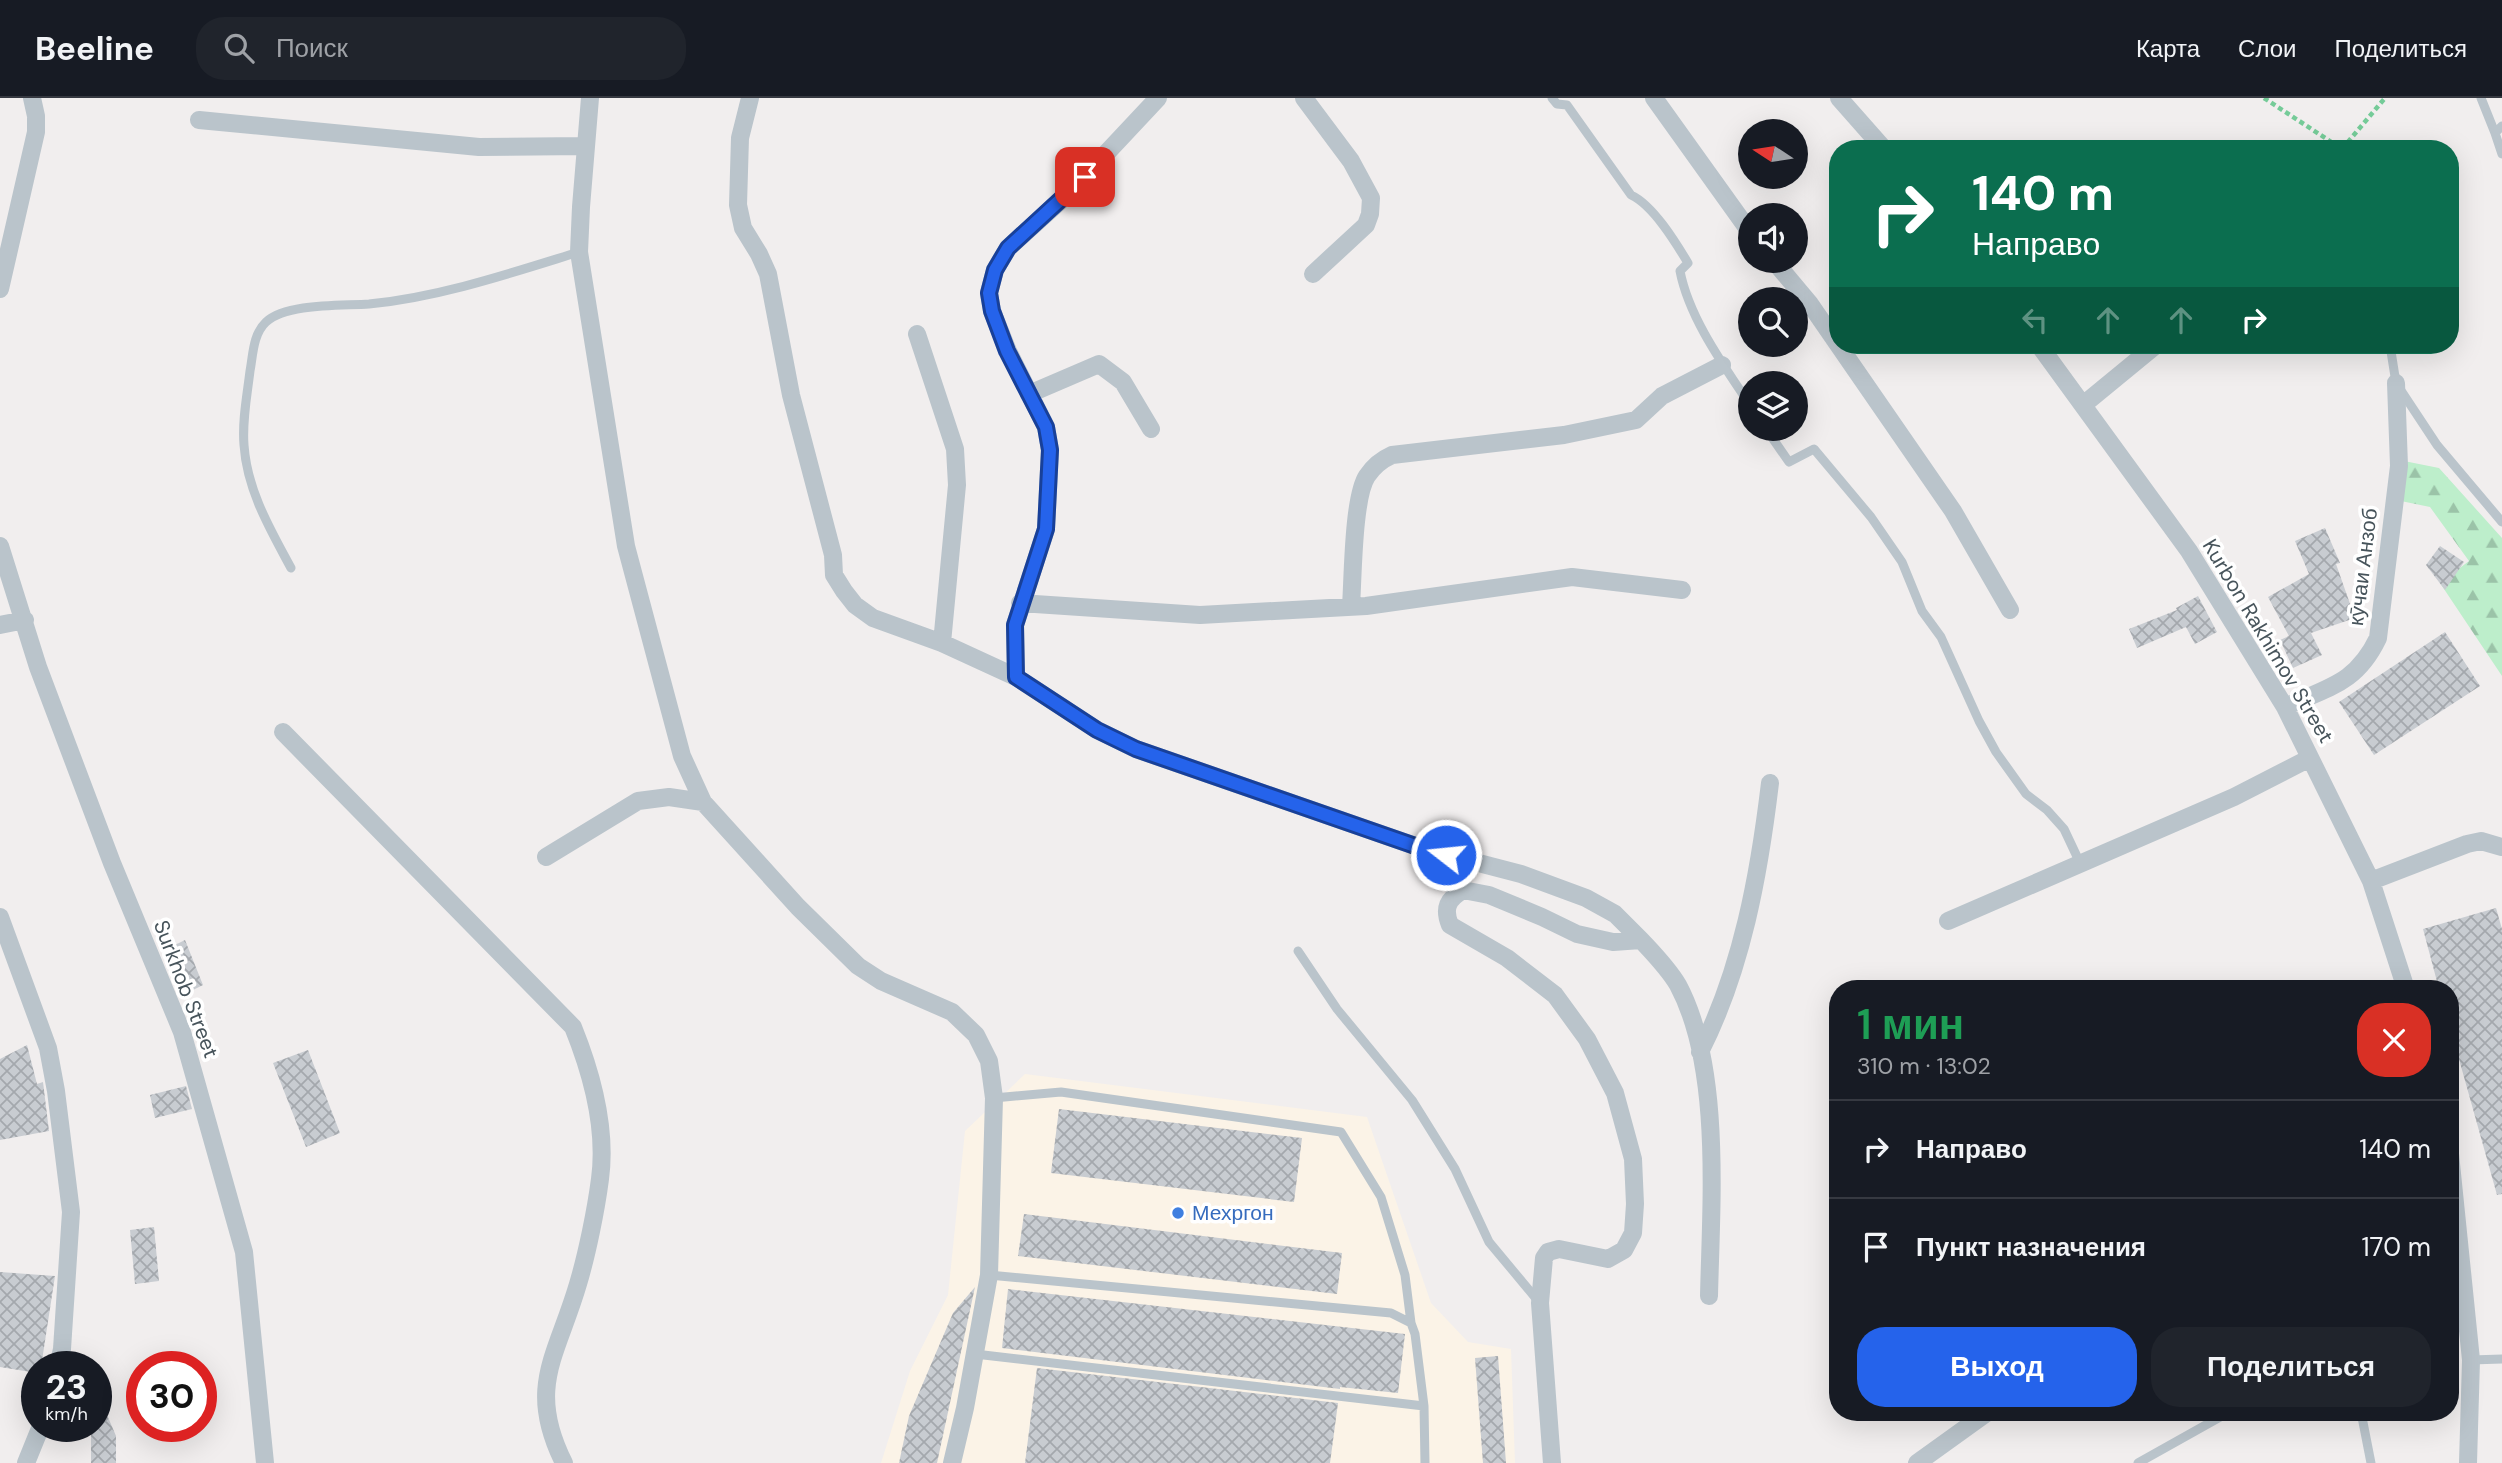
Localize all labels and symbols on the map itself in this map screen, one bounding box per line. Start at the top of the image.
north arrow [1738,119,1808,189]
pin [1055,147,1115,207]
street label: кӯчаи Анзоб [2342,507,2384,627]
street label: Kurbon Rakhimov Street [2196,534,2340,748]
position arrow [1409,818,1483,892]
street label: Surkhob Street [147,916,225,1062]
place label: Мехргон [1192,1199,1274,1227]
marker: Мехргон [1170,1205,1186,1221]
speed limit sign: 30 [126,1351,217,1442]

